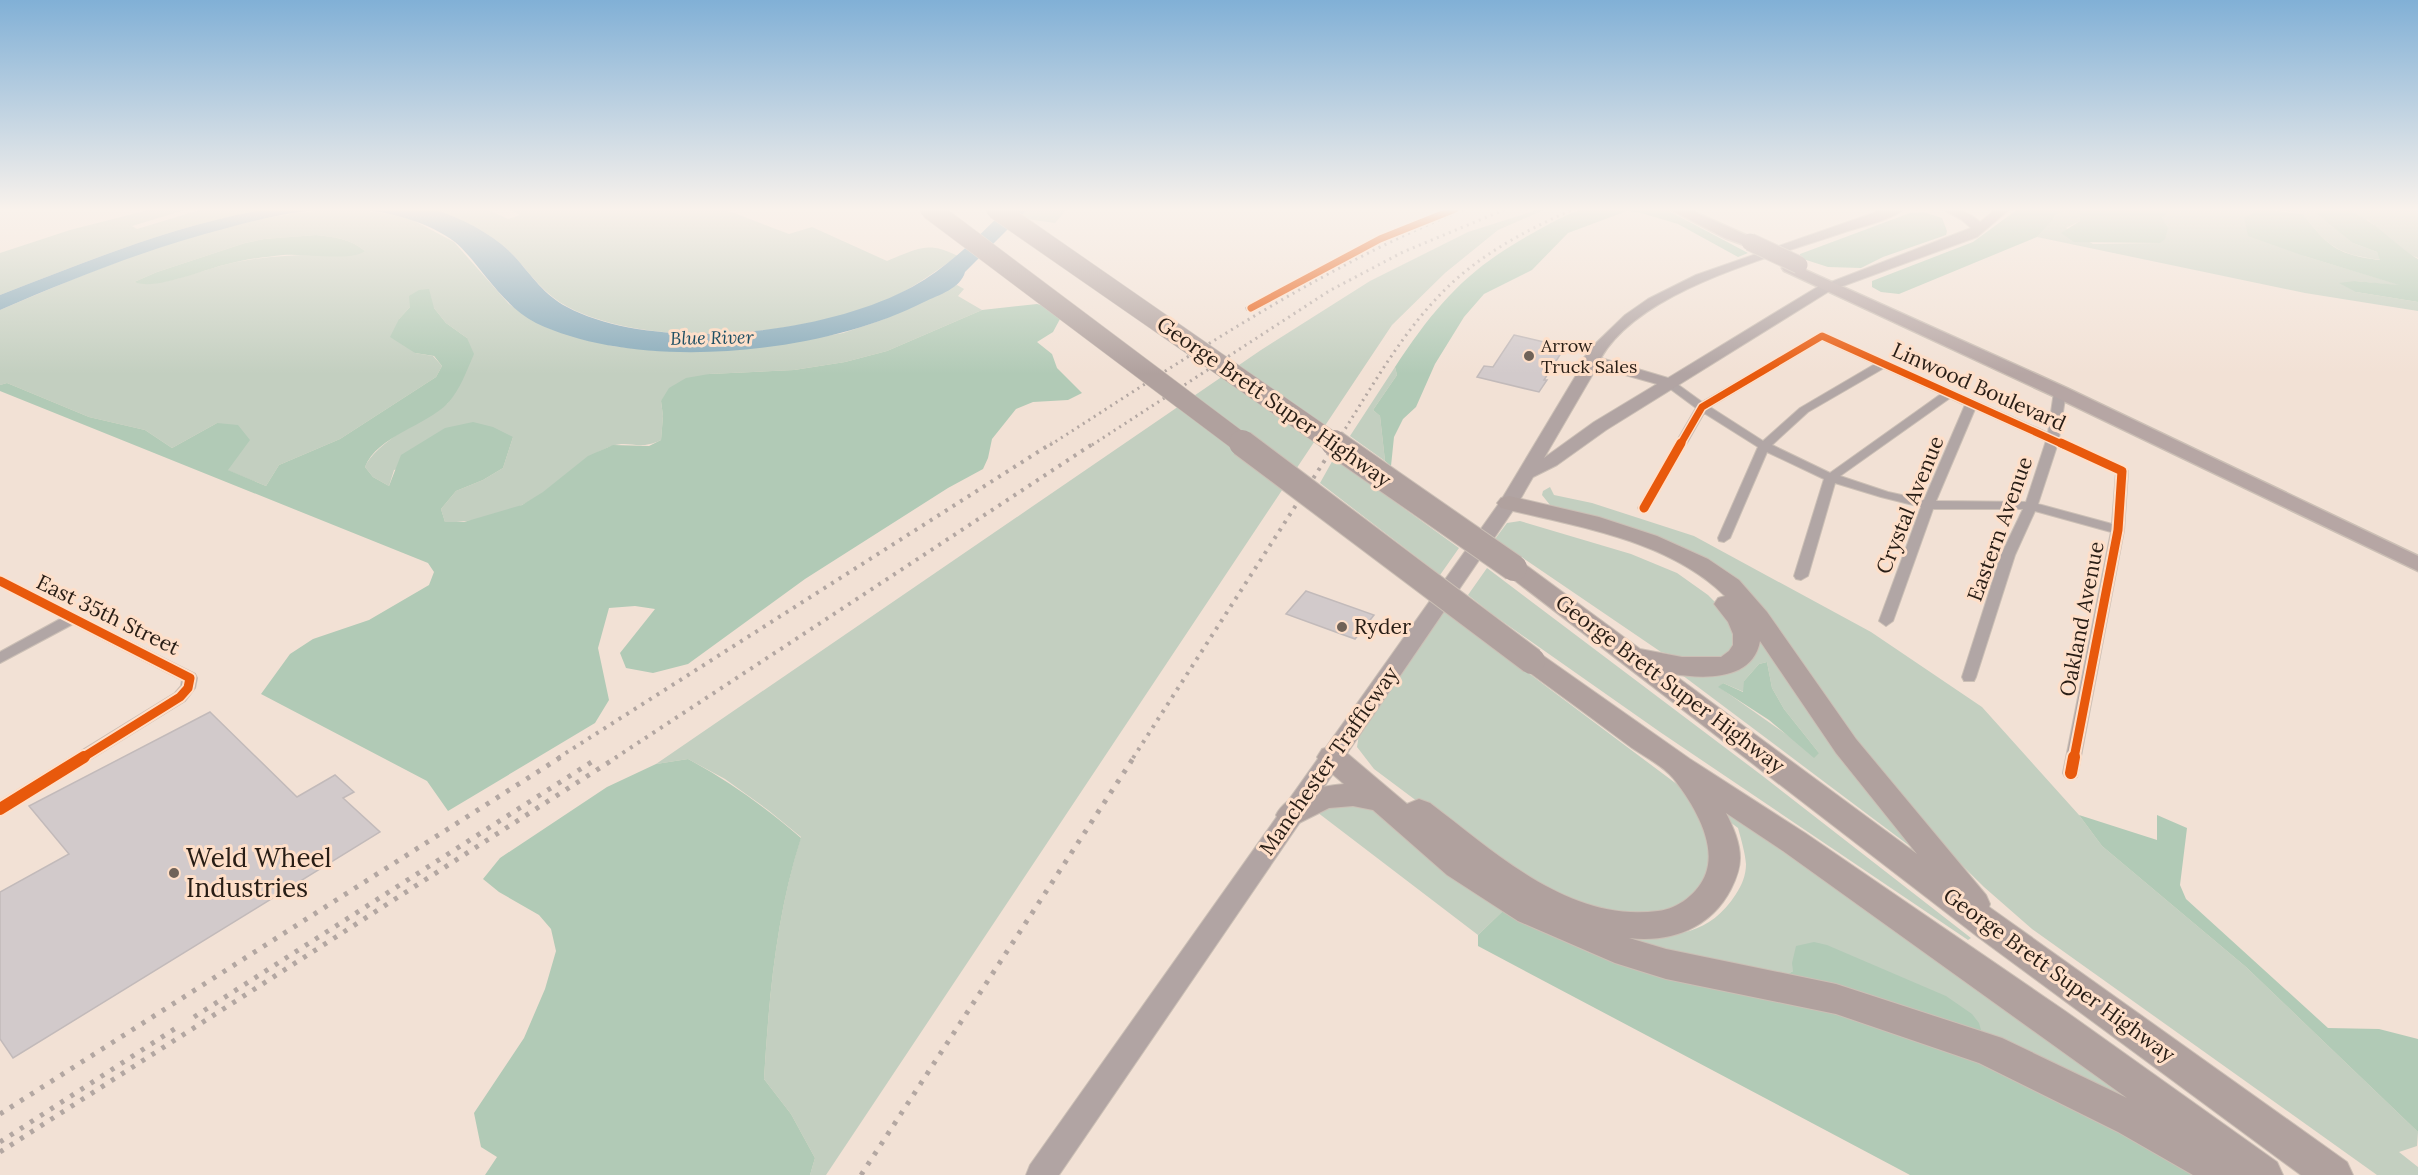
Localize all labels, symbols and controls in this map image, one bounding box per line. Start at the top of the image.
street label: George Brett Super Highway [1152,310,1397,493]
water label: Blue River [670,325,755,350]
place label: Arrow Truck Sales [1540,334,1637,378]
street label: Linwood Boulevard [1888,336,2070,437]
marker: Arrow Truck Sales [1522,349,1536,363]
street label: Crystal Avenue [1870,432,1949,578]
street label: Eastern Avenue [1961,453,2038,605]
street label: Oakland Avenue [2053,539,2110,699]
street label: East 35th Street [32,568,185,661]
street label: George Brett Super Highway [1550,589,1790,779]
place label: Ryder [1354,613,1411,640]
marker: Ryder [1335,620,1349,634]
street label: Manchester Trafficway [1253,661,1404,860]
place label: Weld Wheel Industries [186,841,332,904]
marker: Weld Wheel Industries [167,866,181,880]
street label: George Brett Super Highway [1938,881,2180,1068]

